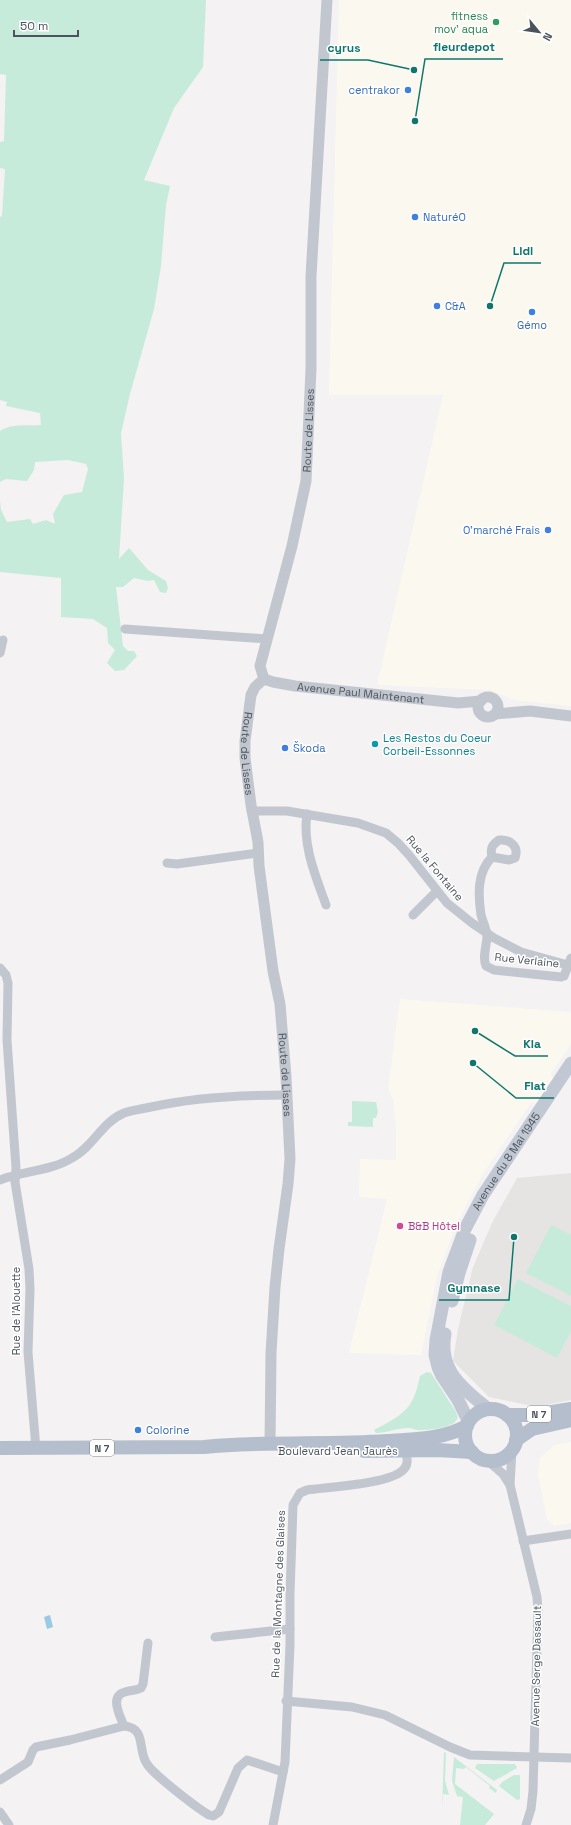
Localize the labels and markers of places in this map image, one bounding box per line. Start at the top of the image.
place label: fitness mov' aqua [434,9,489,36]
marker: fitness mov' aqua [491,17,501,27]
callout: fleurdepot [425,35,503,59]
callout: cyrus [320,36,368,60]
place label: centrakor [348,83,400,97]
marker: centrakor [403,85,413,95]
place label: NaturéO [423,210,466,224]
marker: NaturéO [410,212,420,222]
callout: Lidl [504,239,541,263]
place label: C&A [445,299,466,313]
marker: C&A [432,301,442,311]
marker: Gémo [527,307,537,317]
place label: Gémo [517,318,547,332]
place label: O'marché Frais [463,523,540,537]
marker: O'marché Frais [543,525,553,535]
place label: Les Restos du Coeur Corbeil-Essonnes [383,731,491,758]
marker: Les Restos du Coeur Corbeil-Essonnes [370,739,380,749]
place label: Škoda [293,741,326,755]
marker: Škoda [280,743,290,753]
callout: Kia [515,1032,548,1056]
callout: Fiat [516,1074,554,1098]
place label: B&B Hôtel [408,1219,460,1233]
marker: B&B Hôtel [395,1221,405,1231]
callout: Gymnase [439,1276,509,1300]
place label: Colorine [146,1423,189,1437]
marker: Colorine [133,1425,143,1435]

